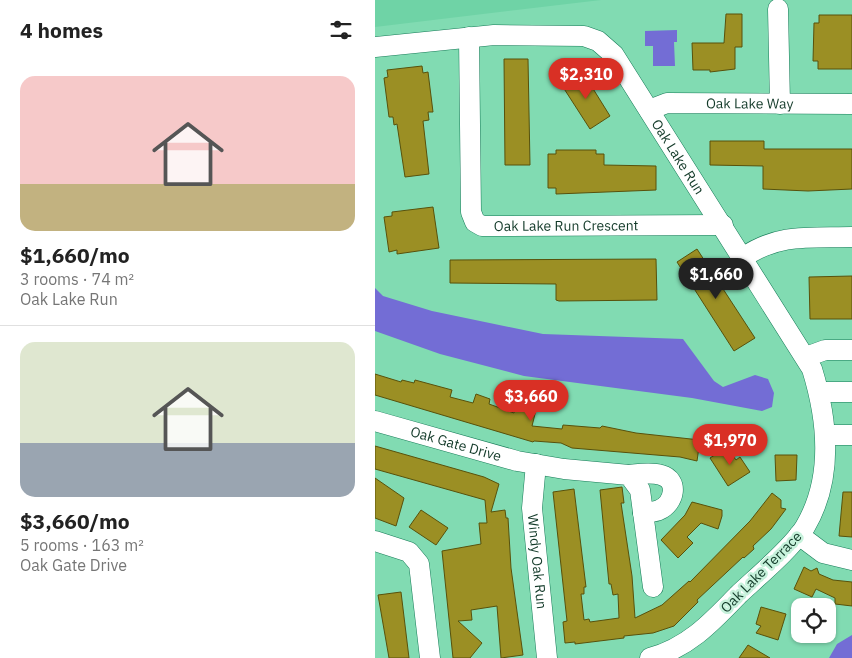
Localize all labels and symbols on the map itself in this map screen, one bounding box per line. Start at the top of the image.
pin: $2,310 [545,58,627,100]
street label: Oak Lake Way [706,94,793,113]
street label: Oak Lake Run [648,116,709,198]
street label: Oak Lake Run Crescent [494,216,639,235]
pin: $1,660 [675,258,757,300]
pin: $3,660 [490,380,572,422]
street label: Oak Gate Drive [408,422,504,465]
pin: $1,970 [689,424,771,466]
street label: Windy Oak Run [524,513,551,610]
street label: Oak Lake Terrace [717,527,806,616]

